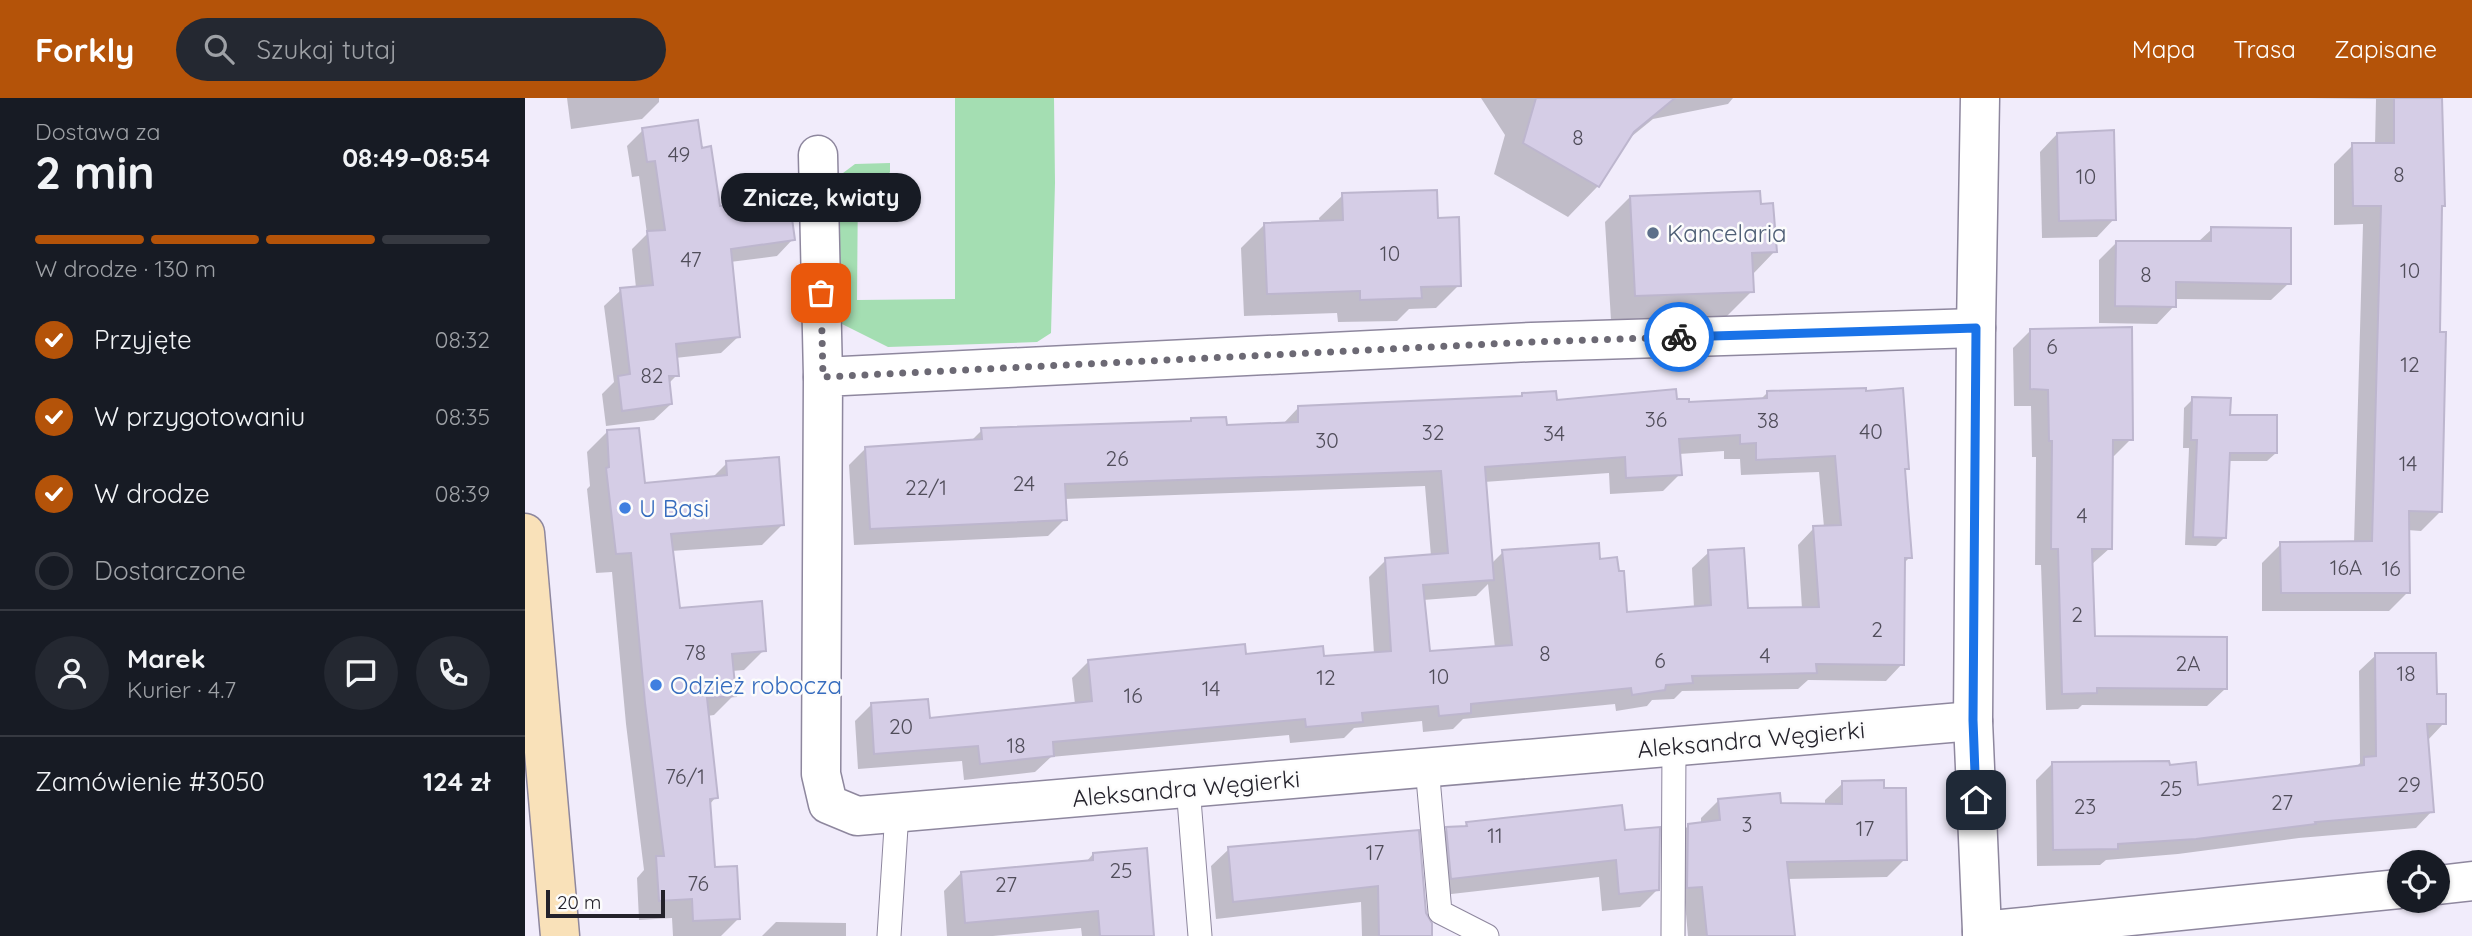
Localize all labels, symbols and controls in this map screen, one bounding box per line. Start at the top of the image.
search box [176,18,666,81]
text: Forkly [35,29,134,70]
icon: search [200,30,238,68]
text: Szukaj tutaj [256,33,397,66]
text: Mapa [2132,34,2195,64]
text: Trasa [2233,34,2296,64]
text: Zapisane [2334,34,2437,64]
text: Dostawa za [35,117,161,146]
house number: 8 [1572,124,1584,150]
text: 08:49–08:54 [342,141,490,174]
house number: 49 [668,141,690,167]
text: 2 min [35,143,155,201]
house number: 8 [2393,161,2405,187]
house number: 10 [2076,163,2096,189]
callout: Znicze, kwiaty [721,174,921,223]
text: Znicze, kwiaty [743,183,899,212]
place label: Kancelaria [1667,218,1787,248]
marker: Kancelaria [1645,225,1661,241]
house number: 10 [1380,240,1400,266]
house number: 47 [680,246,702,272]
text: W drodze · 130 m [35,254,216,283]
house number: 10 [2400,257,2420,283]
house number: 8 [2140,261,2152,287]
pin [791,263,851,323]
icon: bag [802,274,840,312]
courier [1644,302,1714,372]
icon: bike [1660,318,1698,356]
icon: check [35,321,73,359]
text: Przyjęte [94,323,192,356]
text: 08:32 [435,325,490,354]
house number: 6 [2046,333,2058,359]
house number: 12 [2400,351,2420,377]
house number: 82 [641,362,663,388]
icon: check [35,398,73,436]
text: W przygotowaniu [94,400,305,433]
text: 08:35 [435,402,490,431]
house number: 36 [1645,406,1667,432]
house number: 38 [1757,407,1779,433]
house number: 40 [1859,418,1883,444]
house number: 32 [1422,419,1444,445]
house number: 34 [1543,420,1565,446]
house number: 30 [1315,427,1339,453]
house number: 26 [1106,445,1128,471]
house number: 14 [2399,450,2417,476]
house number: 24 [1013,470,1035,496]
house number: 22/1 [905,474,947,500]
icon: check [35,475,73,513]
text: W drodze [94,477,210,510]
text: 08:39 [435,479,490,508]
place label: U Basi [639,493,709,523]
marker: U Basi [617,500,633,516]
house number: 4 [2076,502,2088,528]
text: Dostarczone [94,554,246,587]
house number: 16A [2330,554,2362,580]
house number: 16 [2381,555,2401,581]
house number: 2 [2071,601,2083,627]
house number: 2 [1871,616,1883,642]
button: person [35,636,109,710]
button: chat [324,636,398,710]
button: phone [416,636,490,710]
house number: 78 [684,639,706,665]
house number: 8 [1539,640,1551,666]
text: Marek [127,642,205,675]
house number: 4 [1759,642,1771,668]
house number: 6 [1654,647,1666,673]
house number: 2A [2175,650,2201,676]
house number: 18 [2396,660,2416,686]
house number: 10 [1429,663,1449,689]
house number: 12 [1316,664,1336,690]
place label: Odzież robocza [670,670,842,700]
text: Kurier · 4.7 [127,675,236,704]
house number: 14 [1202,675,1220,701]
marker: Odzież robocza [648,677,664,693]
house number: 16 [1123,682,1143,708]
house number: 20 [889,713,913,739]
street label: Aleksandra Węgierki [1636,714,1866,764]
house number: 18 [1006,732,1026,758]
house number: 76/1 [665,763,705,789]
street label: Aleksandra Węgierki [1071,763,1301,813]
text: Zamówienie #3050 [35,765,265,798]
text: 124 zł [423,765,490,798]
pin [1946,770,2006,830]
house number: 29 [2397,771,2421,797]
house number: 25 [2159,775,2183,801]
icon: home [1957,781,1995,819]
house number: 27 [2271,789,2293,815]
house number: 23 [2074,793,2096,819]
house number: 3 [1741,811,1753,837]
house number: 17 [1856,815,1874,841]
house number: 11 [1487,822,1503,848]
house number: 17 [1366,839,1384,865]
map controls [2387,850,2450,913]
button: locate [2387,850,2450,913]
house number: 25 [1109,857,1133,883]
house number: 76 [687,870,709,896]
house number: 27 [995,871,1017,897]
scale bar [546,887,665,919]
text: 20 m [557,890,601,914]

